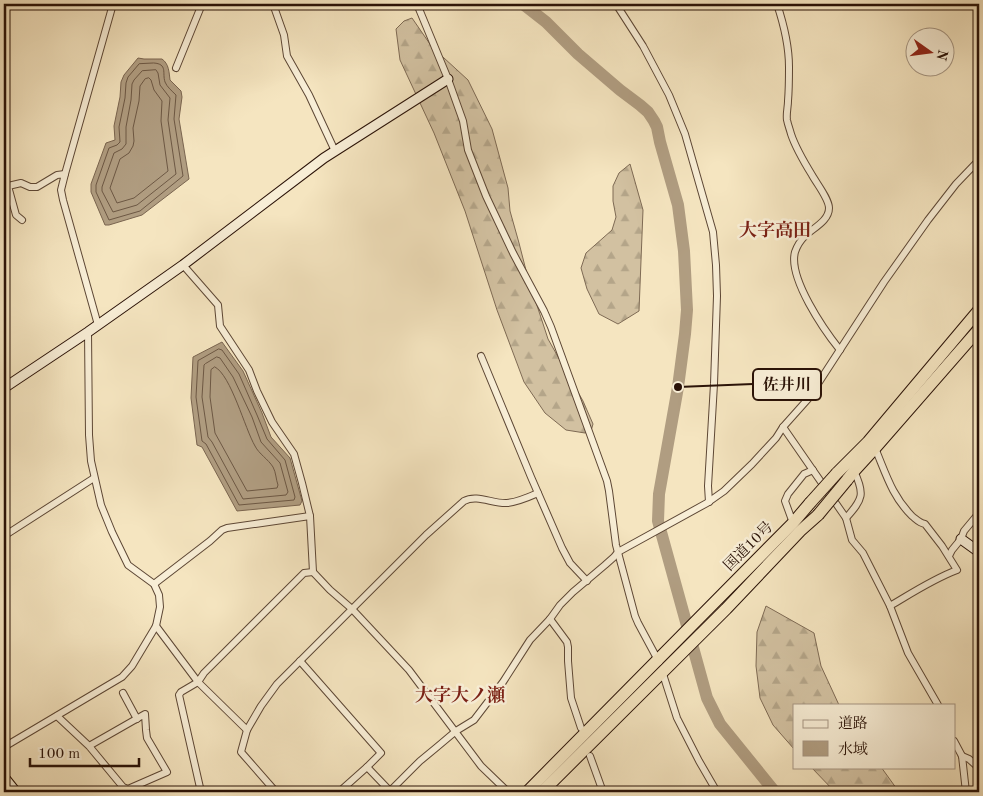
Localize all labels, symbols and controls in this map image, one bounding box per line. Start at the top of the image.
north arrow [906,28,956,78]
text: N [933,48,950,62]
district label: 大字高田 [739,220,811,240]
callout: 佐井川 [753,369,821,400]
text: 佐井川 [763,376,811,394]
street label: 国道10号 [720,518,776,574]
district label: 大字大ノ瀬 [415,685,505,705]
legend [793,704,956,768]
text: 道路 [838,715,868,732]
scale bar [30,736,139,768]
text: 水域 [838,741,868,758]
text: 100 m [38,747,80,762]

